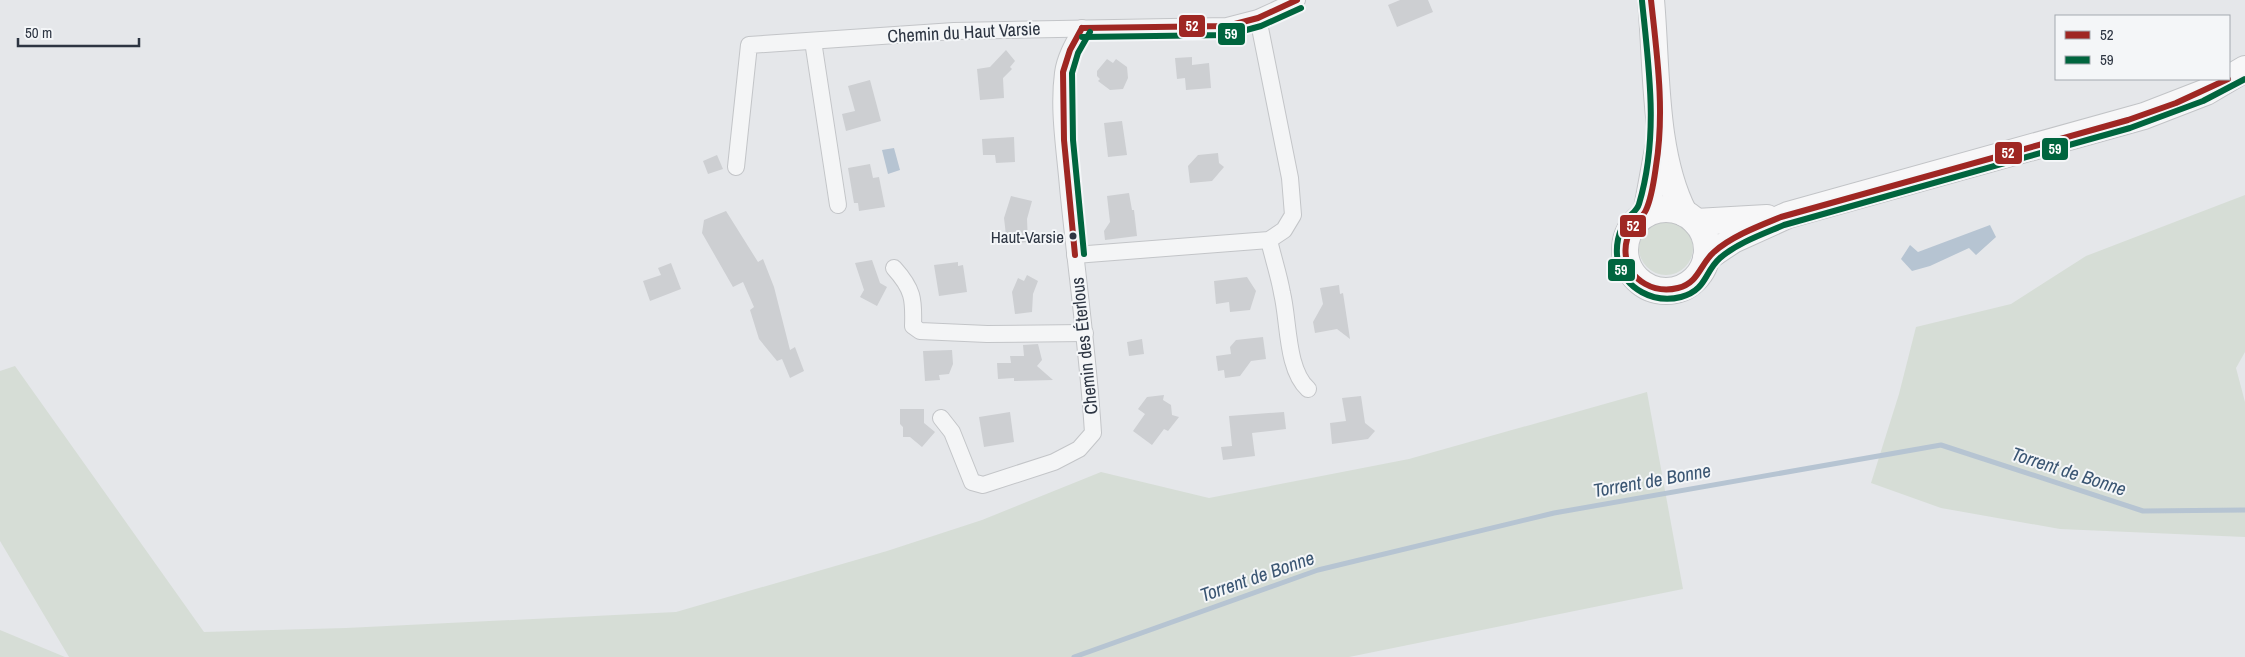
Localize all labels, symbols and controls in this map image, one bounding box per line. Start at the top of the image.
line badge: 52 [1178,14,1206,38]
scale bar [18,15,139,47]
legend [2055,15,2230,80]
street label: Chemin du Haut Varsie [887,16,1041,48]
text: 52 [1186,17,1198,35]
text: 50 m [25,22,52,43]
line badge: 59 [1217,22,1246,46]
text: 52 [2100,24,2114,45]
text: 59 [1225,25,1237,43]
text: 59 [2100,49,2114,70]
line badge: 59 [2041,137,2069,161]
text: 59 [2049,140,2061,158]
line badge: 52 [1994,141,2023,165]
text: 52 [2002,144,2014,162]
line badge: 52 [1619,214,1647,238]
text: 52 [1627,217,1639,235]
place label: Haut-Varsie [991,225,1064,248]
marker: Haut-Varsie [1068,231,1078,241]
line badge: 59 [1607,258,1636,282]
text: 59 [1615,261,1627,279]
street label: Chemin des Éterlous [1064,276,1104,416]
water label: Torrent de Bonne [2008,440,2130,502]
water label: Torrent de Bonne [1591,457,1713,503]
water label: Torrent de Bonne [1196,544,1318,608]

